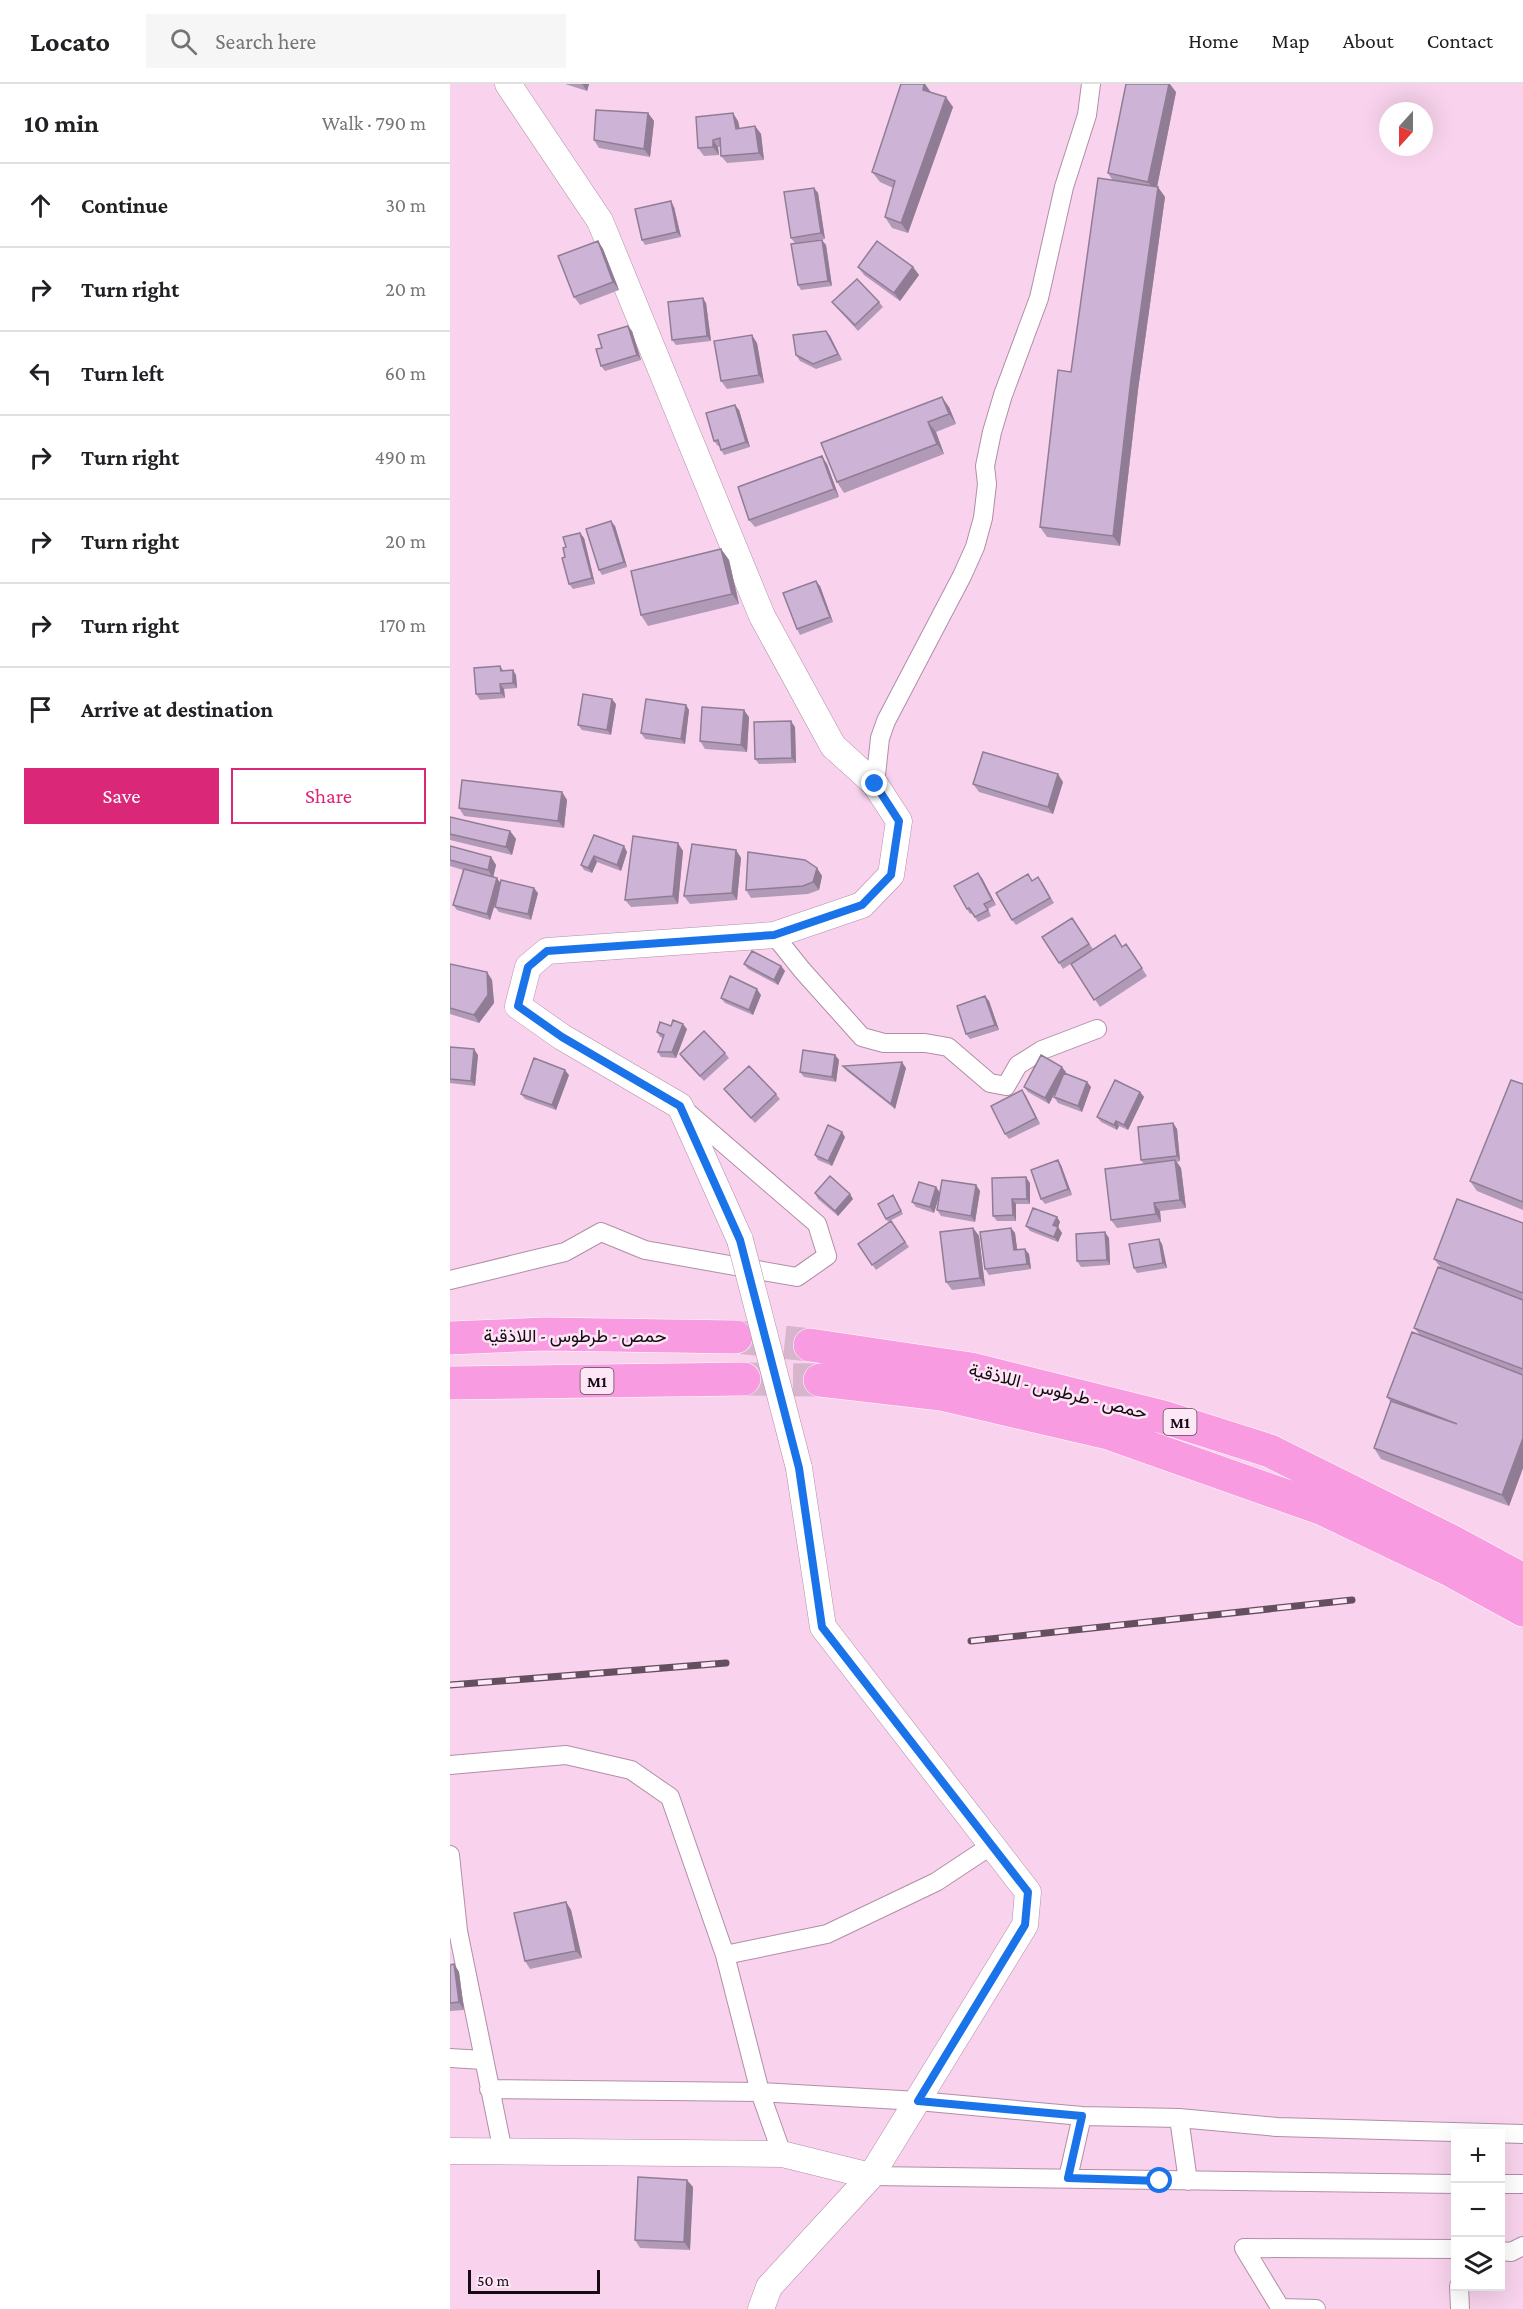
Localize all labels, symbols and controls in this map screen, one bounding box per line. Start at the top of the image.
search box [146,14,566,68]
icon: search [167,25,200,58]
text: Locato [30,26,110,57]
text: Search here [215,29,316,54]
text: Home [1188,29,1238,53]
text: Map [1271,29,1310,53]
text: About [1343,29,1394,53]
text: Contact [1427,29,1493,53]
north arrow [1379,102,1433,156]
text: 10 min [24,109,99,138]
text: Walk · 790 m [322,112,426,134]
icon: ahead [24,189,57,222]
text: Continue [81,193,168,218]
text: 30 m [385,194,426,216]
icon: right [24,273,57,306]
text: Turn right [81,277,179,302]
text: 20 m [385,278,426,300]
icon: left [24,357,57,390]
text: Turn left [81,361,164,386]
text: 60 m [385,362,426,384]
icon: right [24,441,57,474]
text: Turn right [81,445,179,470]
text: 490 m [375,446,426,468]
icon: right [24,525,57,558]
text: Turn right [81,529,179,554]
text: 20 m [385,530,426,552]
icon: right [24,609,57,642]
text: Turn right [81,613,179,638]
text: 170 m [379,614,426,636]
icon: arrive [24,693,57,726]
text: Arrive at destination [81,697,273,722]
button: Save [24,768,219,824]
button: Share [231,768,426,824]
route end [861,770,887,796]
street label: حمص - طرطوس - اللاذقية [483,1326,667,1347]
street label: حمص - طرطوس - اللاذقية [967,1359,1149,1424]
road number: M1 [580,1368,614,1394]
road number: M1 [1164,1409,1196,1435]
map controls [1451,2129,1505,2291]
button: + [1451,2129,1505,2183]
route start [1146,2167,1172,2193]
button: − [1451,2183,1505,2237]
button: layers [1451,2237,1505,2291]
scale bar [468,2267,600,2294]
text: 50 m [477,2272,509,2289]

